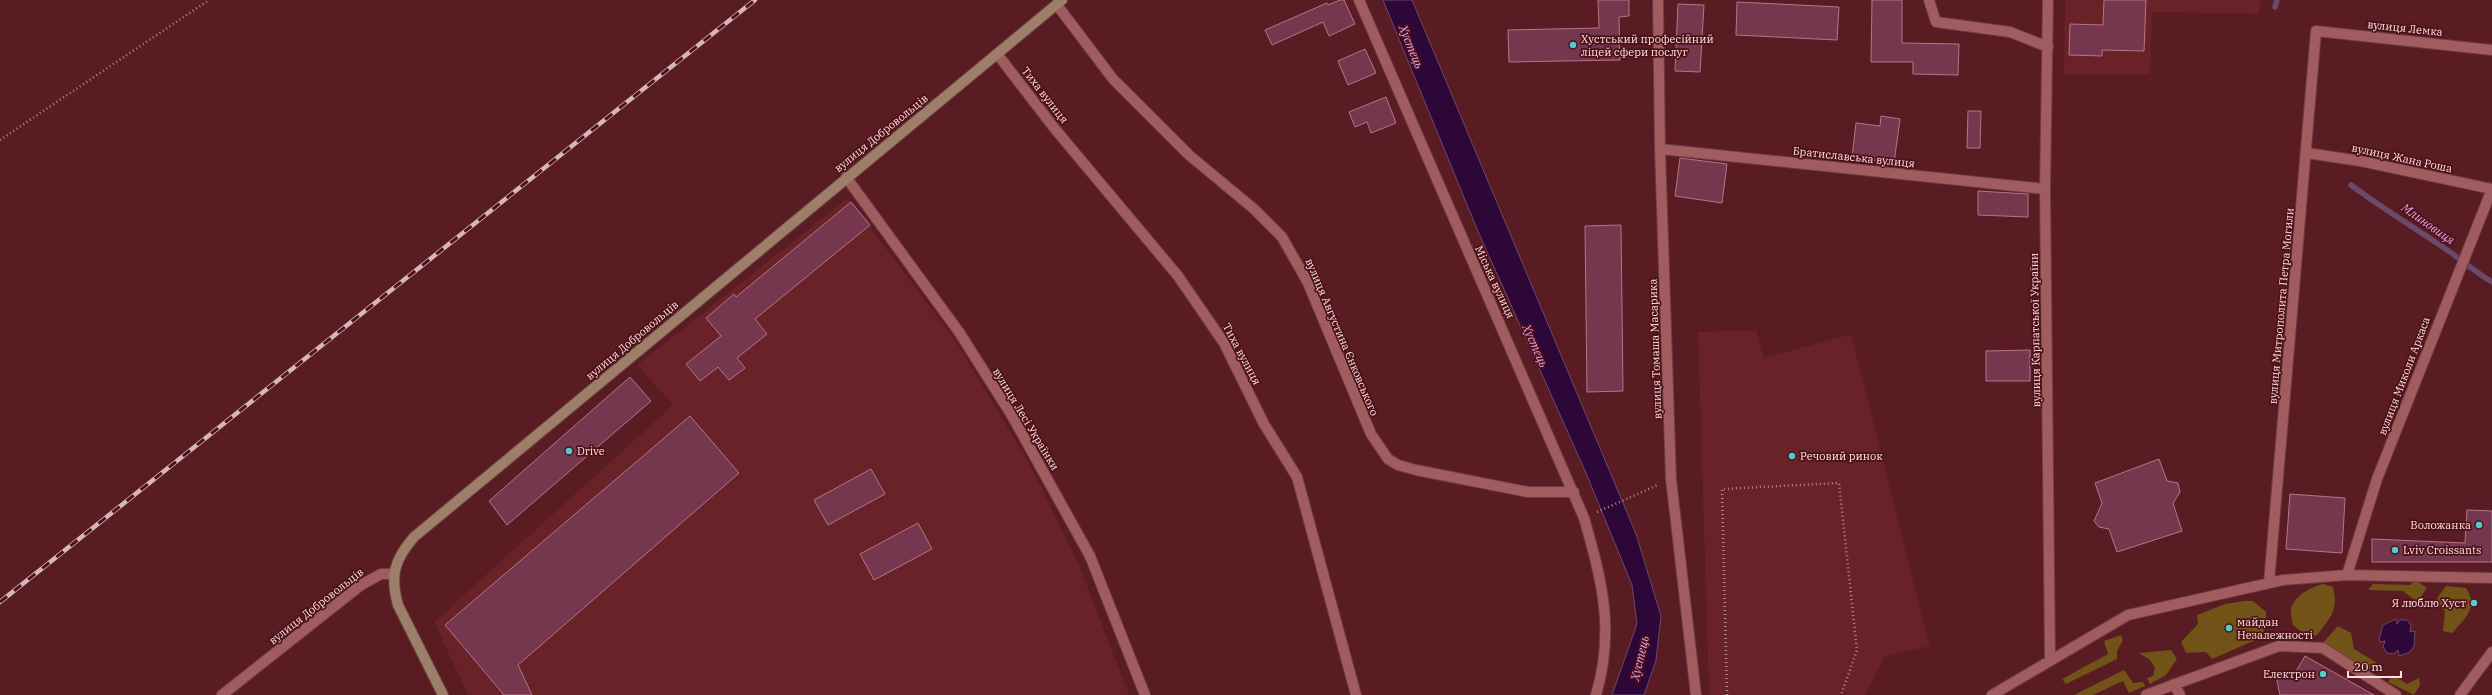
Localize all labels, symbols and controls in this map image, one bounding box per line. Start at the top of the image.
street label: вулиця Лемка [2367,17,2443,39]
water label: Хустець [1396,22,1427,71]
place label: Хустський професійний ліцей сфери послуг [1581,32,1714,59]
marker: Хустський професійний ліцей сфери послуг [1568,40,1578,50]
street label: Тиха вулиця [1019,64,1071,126]
street label: вулиця Добровольців [831,91,931,175]
street label: вулиця Жана Роша [2350,140,2454,176]
street label: Братиславська вулиця [1792,144,1916,170]
water label: Млиновиця [2398,199,2458,248]
street label: вулиця Митрополита Петра Могили [2265,207,2297,405]
street label: Міська вулиця [1472,243,1518,321]
street label: вулиця Карпатської України [2027,253,2043,407]
street label: вулиця Августина Єнковського [1302,256,1382,418]
street label: вулиця Томаша Масарика [1646,279,1664,419]
street label: вулиця Добровольців [583,297,681,383]
street label: вулиця Миколи Аркаса [2375,315,2433,437]
street label: Тиха вулиця [1220,321,1264,387]
water label: Хустець [1519,321,1552,370]
street label: вулиця Лесі Українки [990,365,1062,473]
place label: Drive [577,444,605,458]
marker: Drive [564,446,574,456]
place label: Речовий ринок [1800,449,1883,463]
marker: Речовий ринок [1787,451,1797,461]
place label: Воложанка [2410,518,2471,532]
marker: Воложанка [2474,520,2484,530]
place label: Lviv Croissants [2403,543,2481,557]
marker: Lviv Croissants [2390,545,2400,555]
street label: вулиця Добровольців [266,565,366,647]
place label: Я люблю Хуст [2392,596,2466,610]
marker: Я люблю Хуст [2469,598,2479,608]
place label: майдан Незалежності [2237,615,2313,642]
marker: майдан Незалежності [2224,623,2234,633]
water label: Хустець [1627,634,1652,683]
scale bar [2348,653,2401,679]
text: 20 m [2354,659,2383,674]
place label: Електрон [2263,667,2315,681]
marker: Електрон [2318,669,2328,679]

